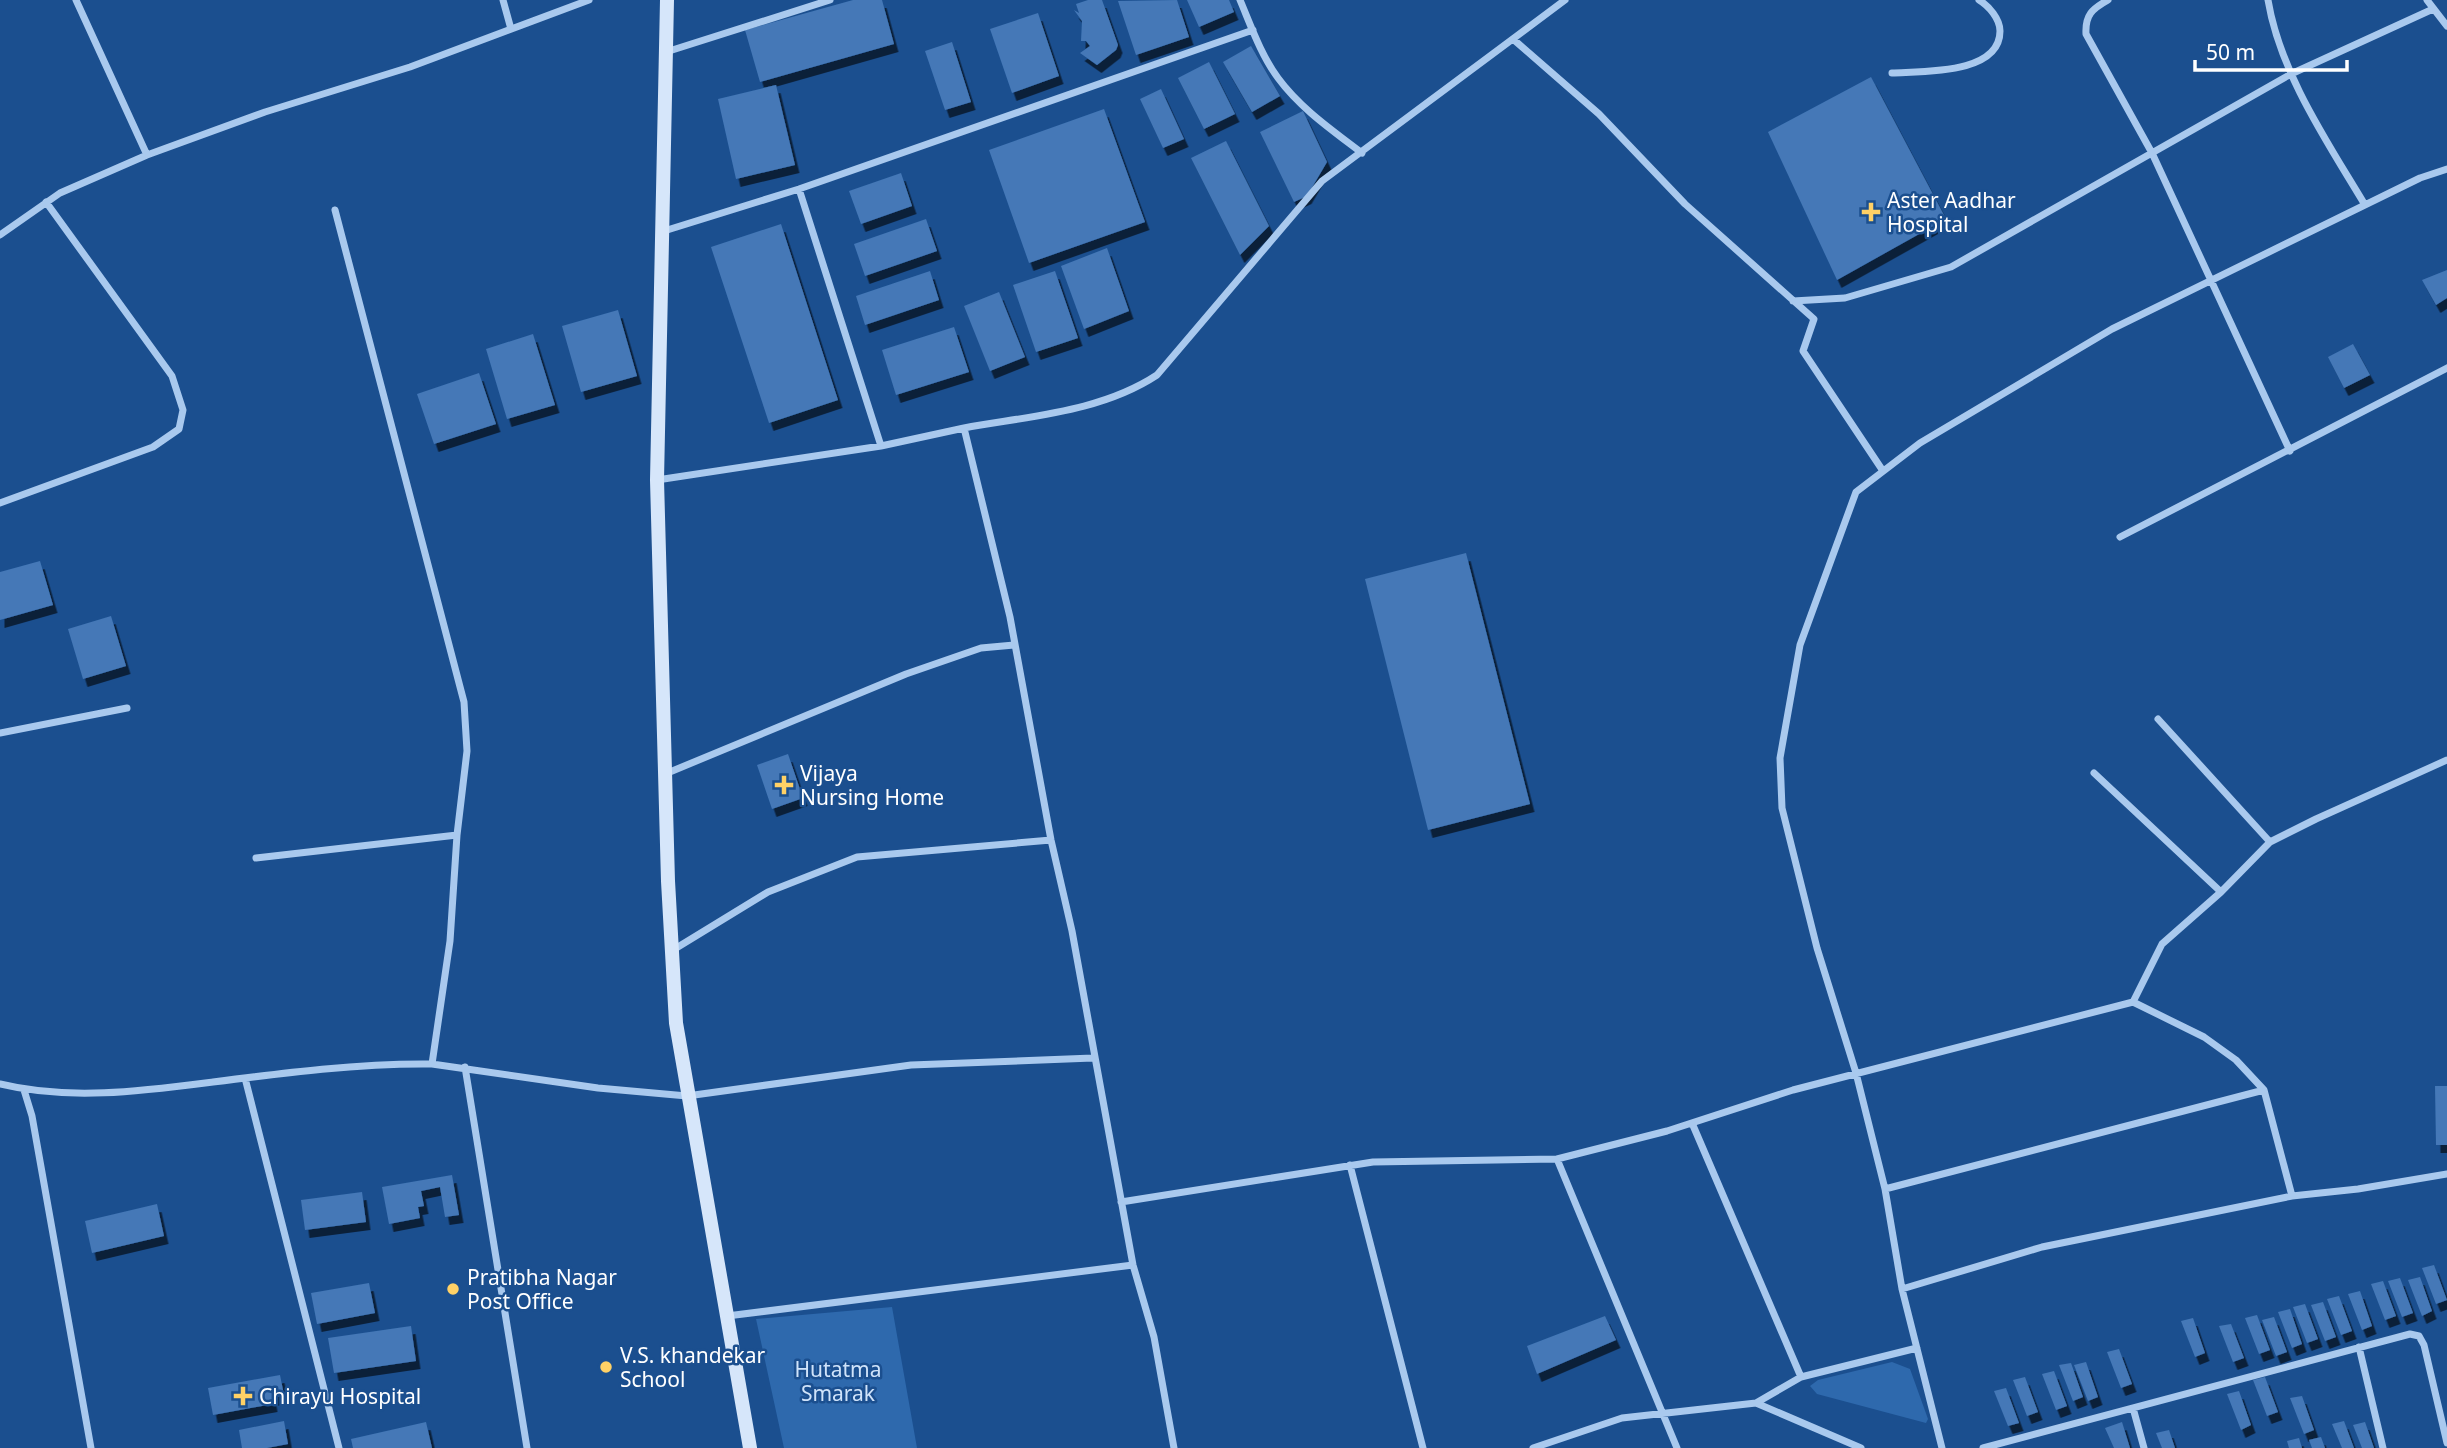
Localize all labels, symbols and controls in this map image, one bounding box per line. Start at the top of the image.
scale bar [2195,28,2347,72]
text: 50 m [2206,38,2255,66]
place label: Aster Aadhar Hospital [1887,186,2016,238]
marker: Aster Aadhar Hospital [1861,202,1881,222]
place label: Vijaya Nursing Home [800,759,944,811]
marker: Vijaya Nursing Home [774,775,794,795]
place label: Pratibha Nagar Post Office [467,1263,617,1315]
marker: Pratibha Nagar Post Office [445,1281,461,1297]
place label: V.S. khandekar School [620,1341,765,1393]
park label: Hutatma Smarak [795,1355,881,1407]
marker: V.S. khandekar School [598,1359,614,1375]
place label: Chirayu Hospital [259,1382,421,1410]
marker: Chirayu Hospital [233,1386,253,1406]

